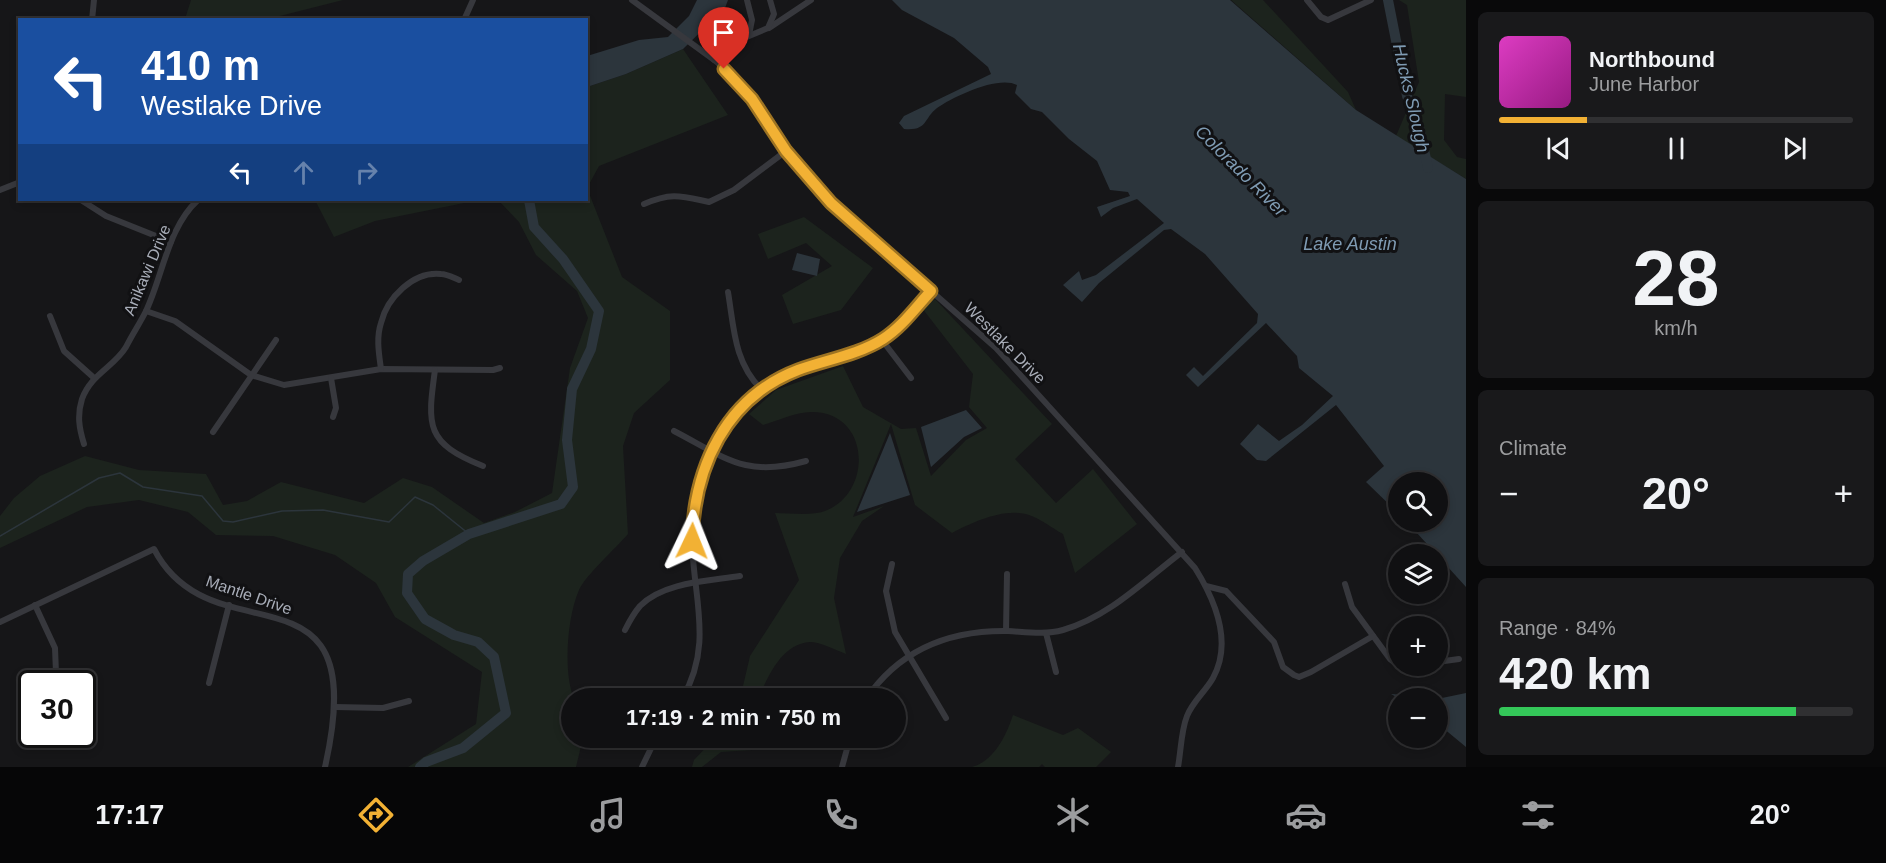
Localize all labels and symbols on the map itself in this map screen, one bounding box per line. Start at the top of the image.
pin [698,7,749,69]
water label: Hucks Slough [1389,42,1433,154]
water label: Colorado River [1191,121,1291,221]
street label: Anikawi Drive [120,222,174,318]
water label: Lake Austin [1303,234,1397,254]
street label: Westlake Drive [961,299,1049,387]
position arrow [660,509,724,573]
street label: Mantle Drive [204,572,294,618]
speed limit sign: 30 [18,670,96,748]

